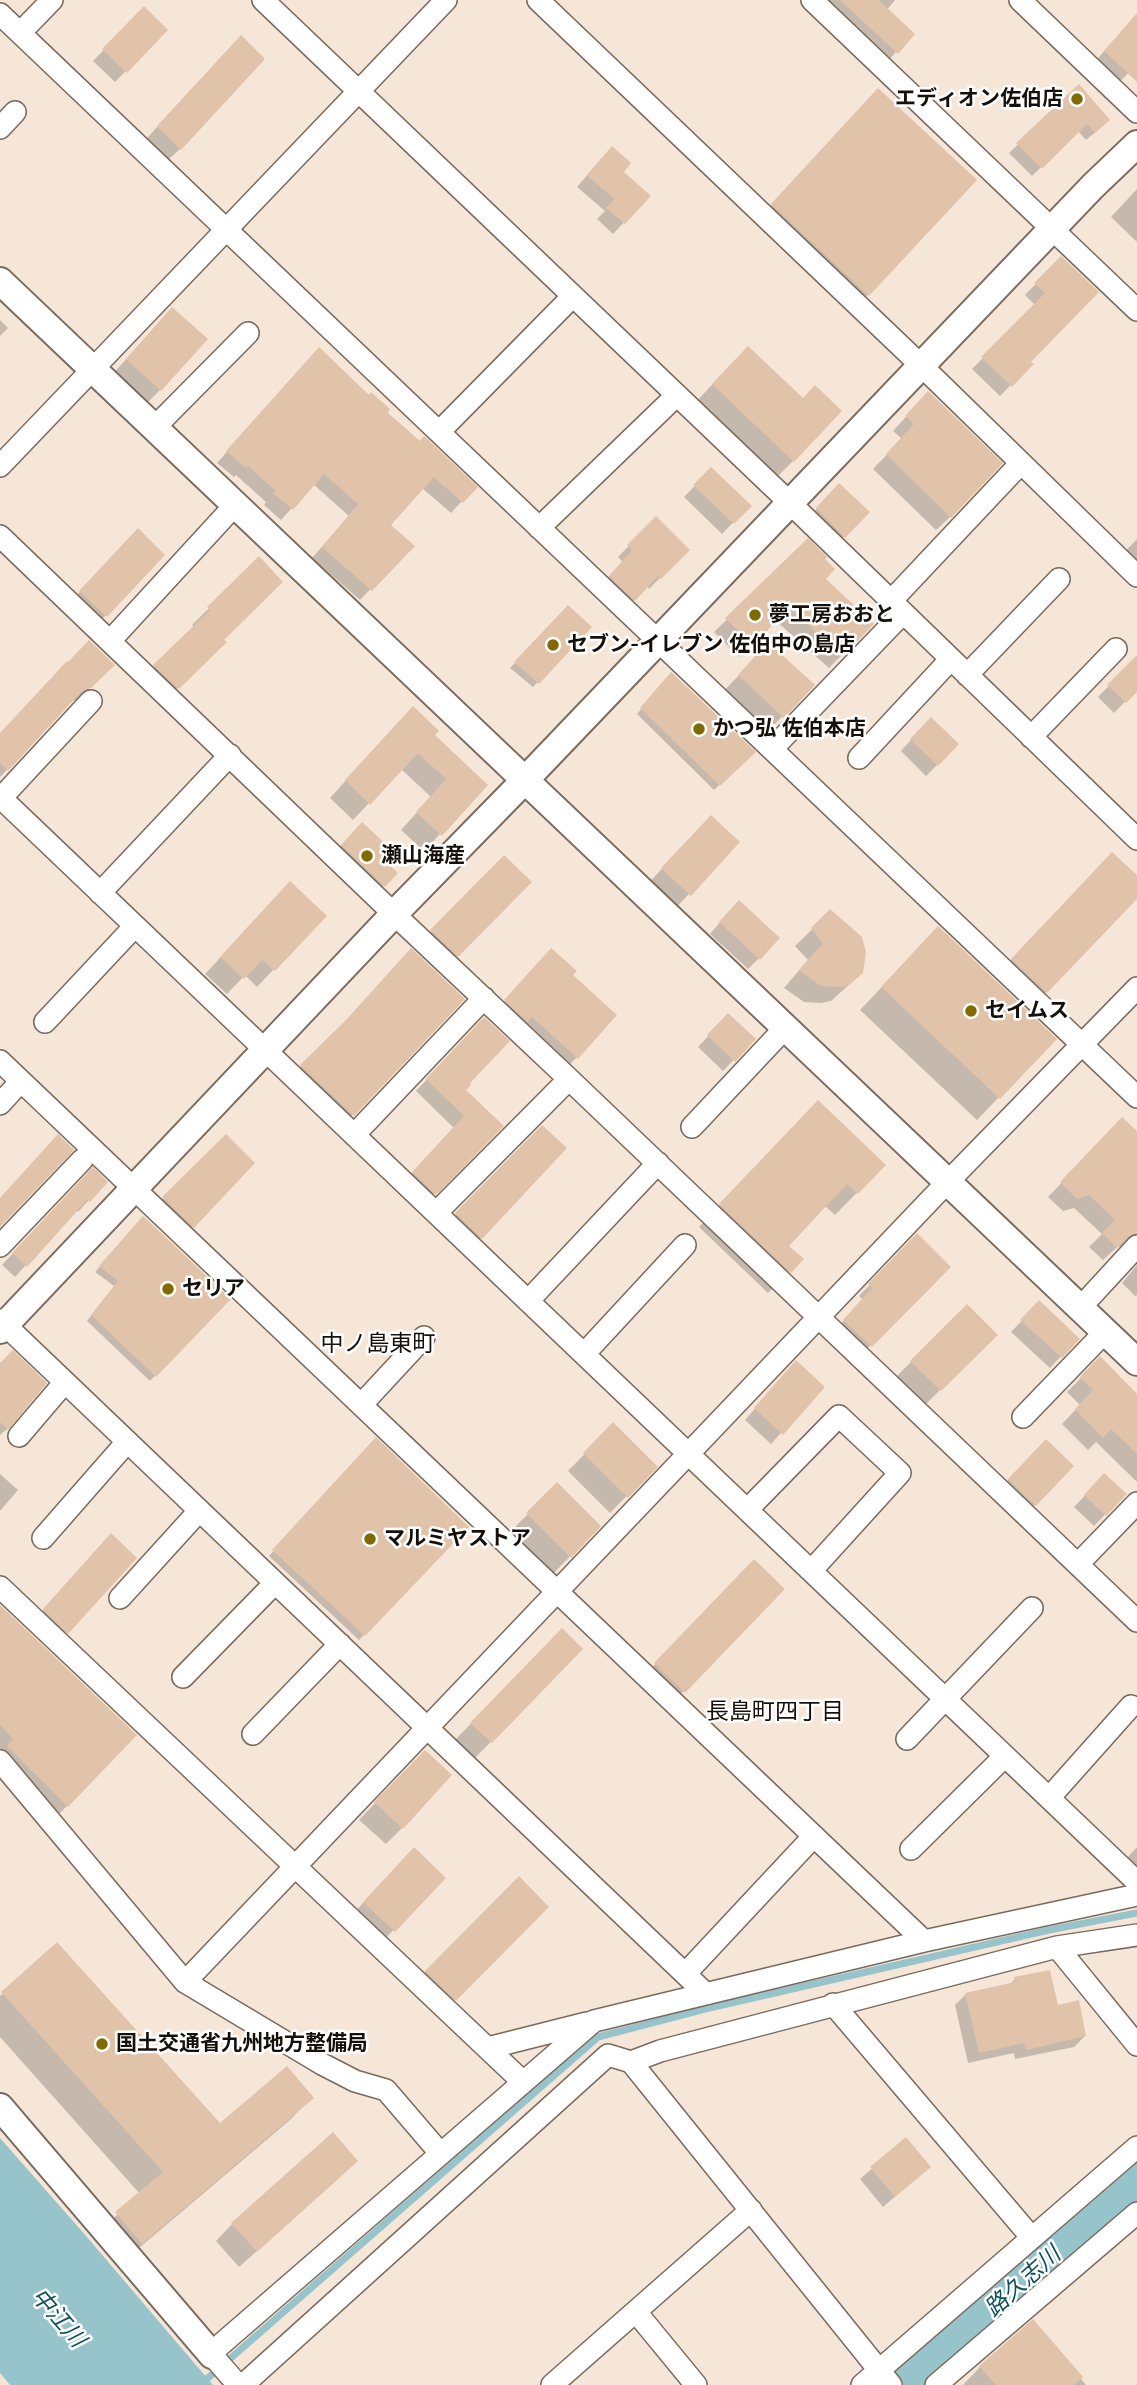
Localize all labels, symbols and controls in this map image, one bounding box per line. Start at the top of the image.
place label: エディオン佐伯店 [895,86,1063,112]
marker: エディオン佐伯店 [1069,91,1085,107]
place label: 夢工房おおと [769,602,895,628]
marker: 夢工房おおと [747,607,763,623]
place label: セブン-イレブン 佐伯中の島店 [567,632,855,658]
marker: セブン-イレブン 佐伯中の島店 [545,637,561,653]
place label: かつ弘 佐伯本店 [713,716,866,742]
marker: かつ弘 佐伯本店 [691,721,707,737]
place label: 瀬山海産 [381,843,465,869]
marker: 瀬山海産 [359,848,375,864]
place label: セイムス [985,998,1069,1024]
marker: セイムス [963,1003,979,1019]
place label: セリア [182,1276,245,1302]
marker: セリア [160,1281,176,1297]
district label: 中ノ島東町 [321,1330,435,1358]
place label: マルミヤストア [384,1526,531,1552]
marker: マルミヤストア [362,1531,378,1547]
district label: 長島町四丁目 [706,1698,844,1726]
place label: 国土交通省九州地方整備局 [116,2031,368,2057]
marker: 国土交通省九州地方整備局 [94,2036,110,2052]
water label: 路久志川 [980,2241,1066,2323]
water label: 中江川 [25,2283,91,2353]

